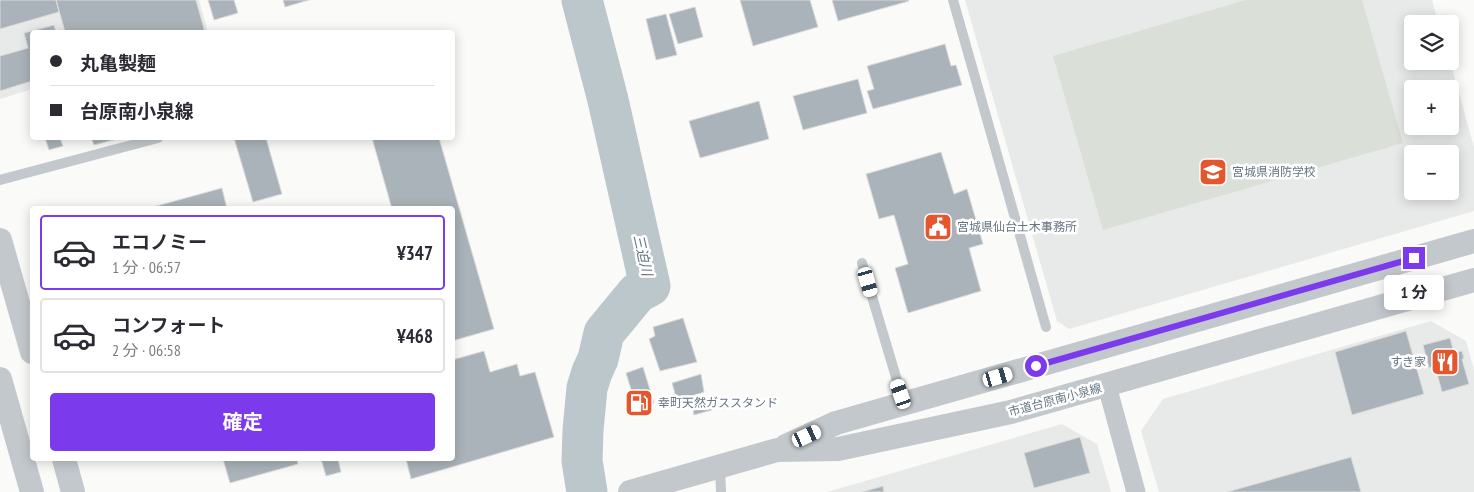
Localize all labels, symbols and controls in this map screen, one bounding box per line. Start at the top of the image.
map controls [1404,15,1459,200]
button: layers [1404,15,1459,70]
text: 丸亀製麺 [80,51,156,75]
button: + [1404,80,1459,135]
text: 台原南小泉線 [80,99,194,123]
button: − [1404,145,1459,200]
school or university icon: 宮城県消防学校 [1198,157,1228,187]
place label: 宮城県消防学校 [1232,164,1316,179]
public building icon: 宮城県仙台土木事務所 [923,212,953,242]
place label: 宮城県仙台土木事務所 [957,219,1077,234]
icon: car [52,230,97,275]
text: エコノミー [112,230,207,254]
water label: 三迫川 [630,233,657,279]
text: ¥347 [397,241,433,265]
route end [1403,247,1425,269]
text: 1 分 · 06:57 [112,257,181,277]
car [856,266,879,298]
callout: 1 分 [1384,276,1444,310]
text: 1 分 [1401,282,1427,302]
icon: car [52,313,97,358]
text: コンフォート [112,313,225,337]
text: ¥468 [397,324,433,348]
text: 2 分 · 06:58 [112,340,181,360]
restaurant icon: すき家 [1430,347,1460,377]
place label: すき家 [1390,354,1426,369]
route start [1025,355,1047,377]
car [981,366,1014,388]
car [889,377,912,411]
street label: 市道台原南小泉線 [1007,380,1103,419]
fuel station icon: 幸町天然ガススタンド [624,388,654,418]
button: 確定 [50,393,435,451]
place label: 幸町天然ガススタンド [658,395,778,410]
car [790,423,823,449]

